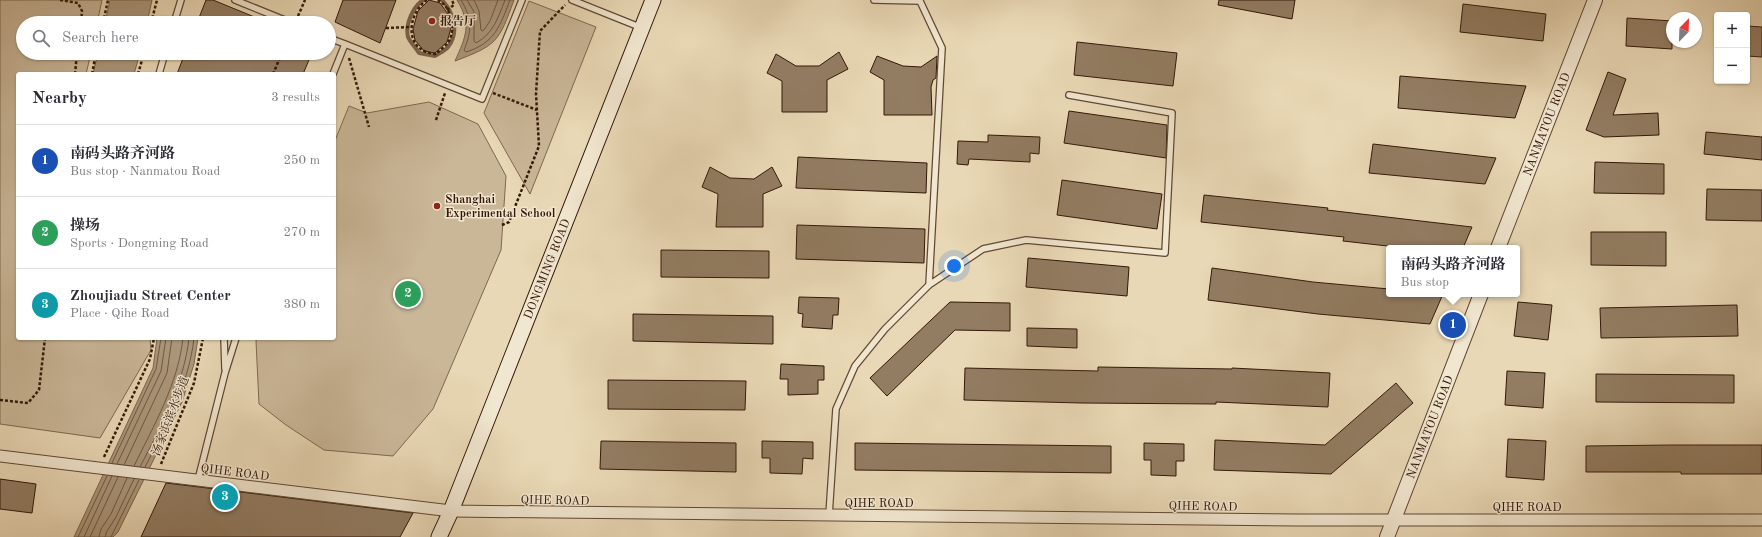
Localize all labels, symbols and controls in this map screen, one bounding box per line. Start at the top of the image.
north arrow [1666,12,1702,48]
map controls [1714,12,1750,84]
button: + [1714,12,1750,48]
place label: 报告厅 [440,14,476,28]
search box [16,16,336,60]
marker: 报告厅 [427,16,437,26]
icon: search [30,27,52,49]
text: Search here [62,31,139,46]
button: − [1714,48,1750,84]
street label: NANMATOU ROAD [1522,71,1573,178]
text: Nearby [32,90,87,107]
text: 3 results [271,91,320,104]
text: 南码头路齐河路 [70,147,175,162]
text: 1 [41,154,49,167]
text: 250 m [283,154,320,167]
text: Bus stop · Nanmatou Road [70,165,220,178]
place label: Shanghai Experimental School [445,194,556,220]
marker: Shanghai Experimental School [432,201,442,211]
street label: DONGMING ROAD [522,217,573,321]
text: 操场 [70,219,100,234]
text: 2 [41,226,49,239]
text: 270 m [283,226,320,239]
text: Sports · Dongming Road [70,237,209,250]
popup [1386,245,1520,297]
your location [944,256,964,276]
text: 南码头路齐河路 [1400,258,1506,273]
text: Bus stop [1400,276,1449,289]
pin: 2 [395,279,421,309]
text: Zhoujiadu Street Center [70,289,231,304]
text: 3 [41,298,49,311]
text: 380 m [283,298,320,311]
text: Place · Qihe Road [70,307,170,320]
pin: 1 [1440,310,1466,340]
street label: 汤家浜滨水步道 [148,374,192,458]
street label: NANMATOU ROAD [1405,374,1456,481]
street label: QIHE ROAD [200,463,270,483]
pin: 3 [212,482,238,512]
street label: QIHE ROAD [520,494,590,508]
street label: QIHE ROAD [844,498,914,510]
street label: QIHE ROAD [1168,500,1238,514]
street label: QIHE ROAD [1492,502,1562,514]

